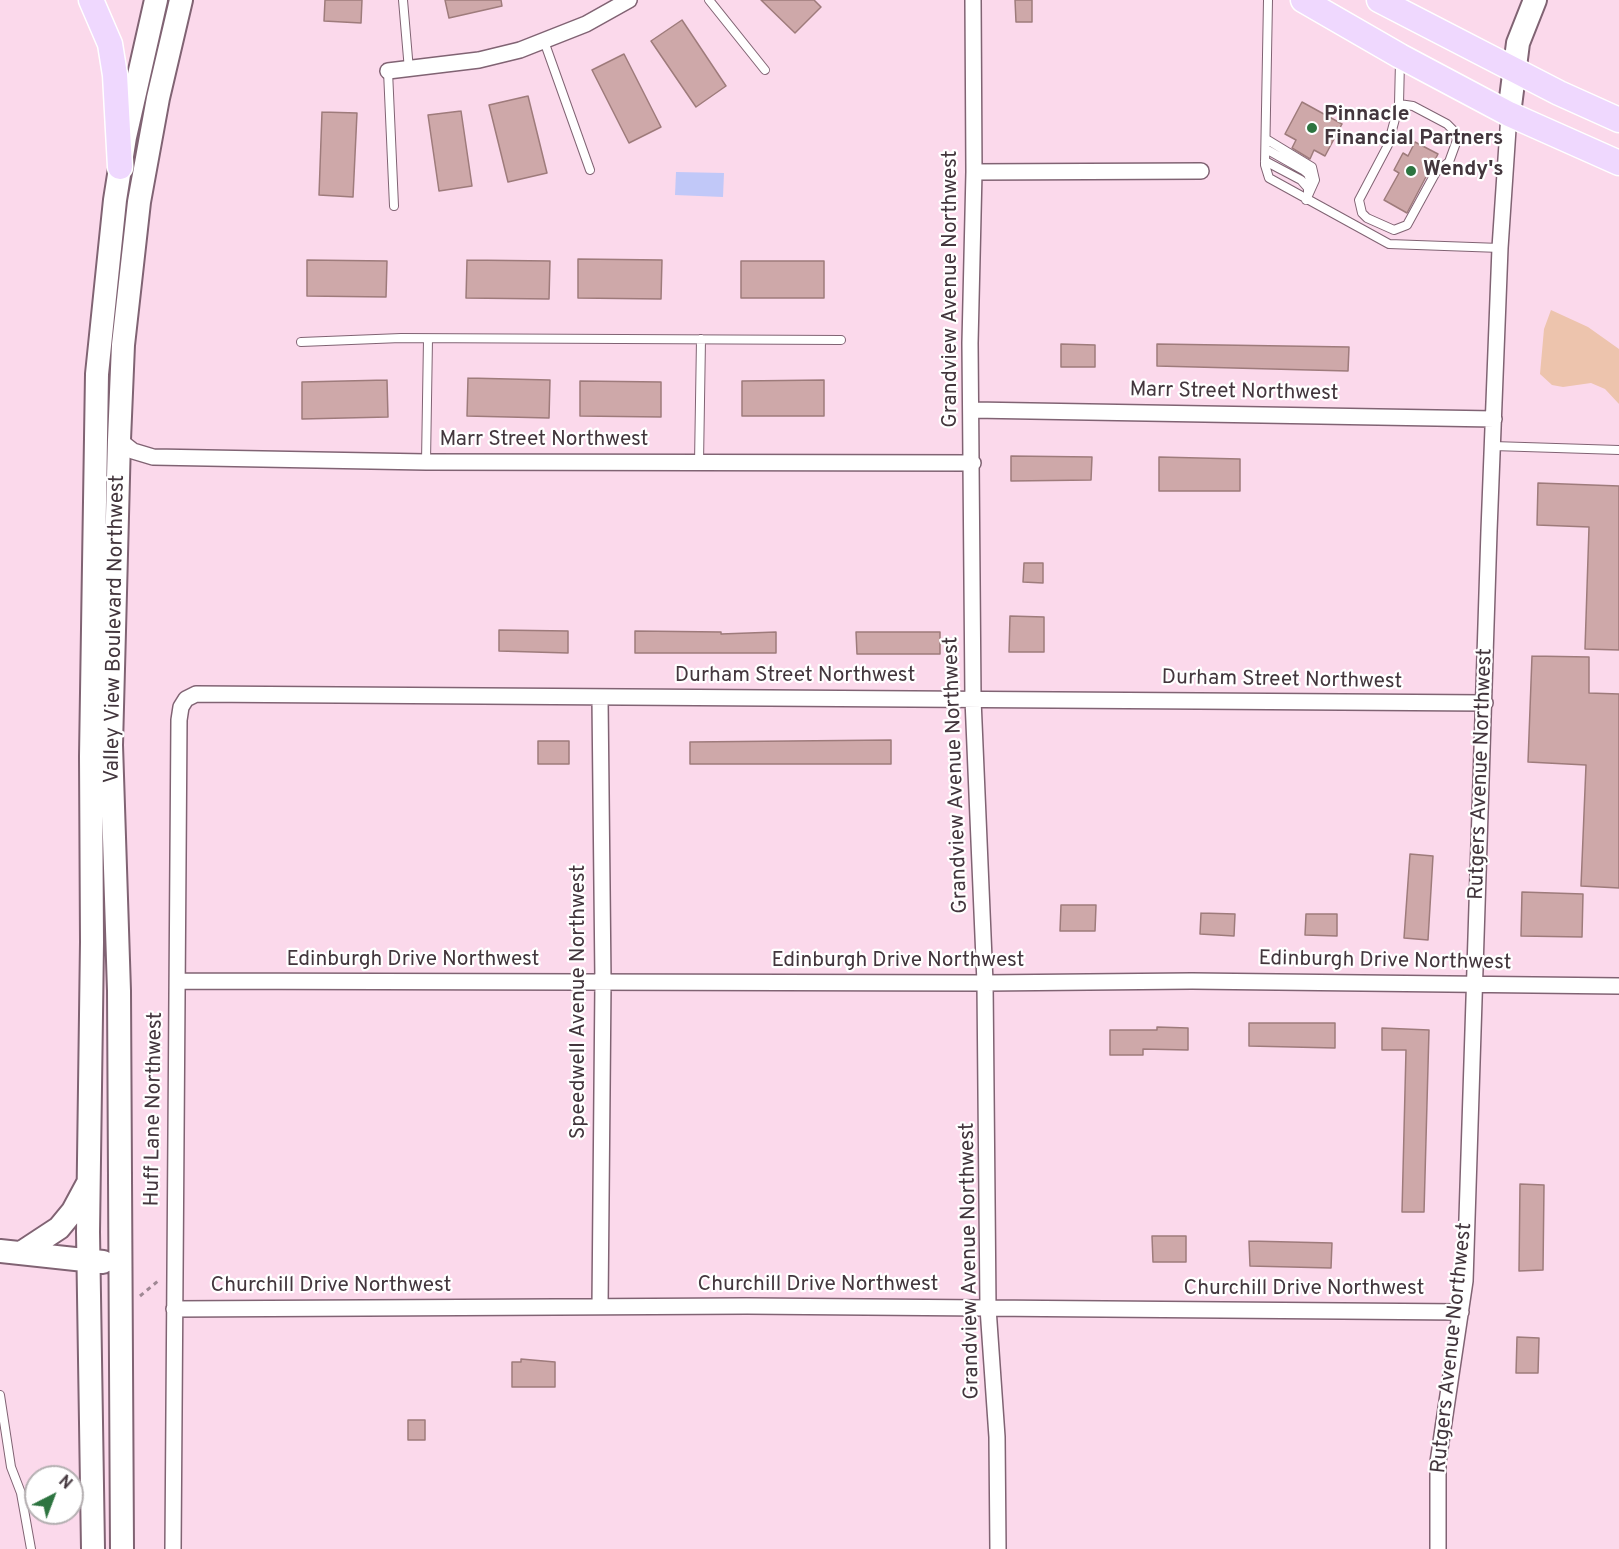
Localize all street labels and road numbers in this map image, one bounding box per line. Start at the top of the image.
street label: Grandview Avenue Northwest [939,150,965,428]
street label: Marr Street Northwest [1129,379,1339,407]
street label: Marr Street Northwest [439,428,649,454]
street label: Valley View Boulevard Northwest [101,474,131,784]
street label: Grandview Avenue Northwest [940,636,974,914]
street label: Rutgers Avenue Northwest [1465,648,1499,900]
street label: Durham Street Northwest [675,664,915,690]
street label: Durham Street Northwest [1161,666,1403,696]
street label: Speedwell Avenue Northwest [567,865,593,1139]
street label: Edinburgh Drive Northwest [1258,947,1512,977]
street label: Edinburgh Drive Northwest [286,948,540,974]
street label: Edinburgh Drive Northwest [771,949,1025,975]
street label: Huff Lane Northwest [141,1011,169,1207]
street label: Grandview Avenue Northwest [956,1122,986,1400]
street label: Rutgers Avenue Northwest [1427,1221,1479,1475]
street label: Churchill Drive Northwest [698,1273,938,1299]
street label: Churchill Drive Northwest [211,1274,451,1300]
street label: Churchill Drive Northwest [1184,1277,1424,1303]

